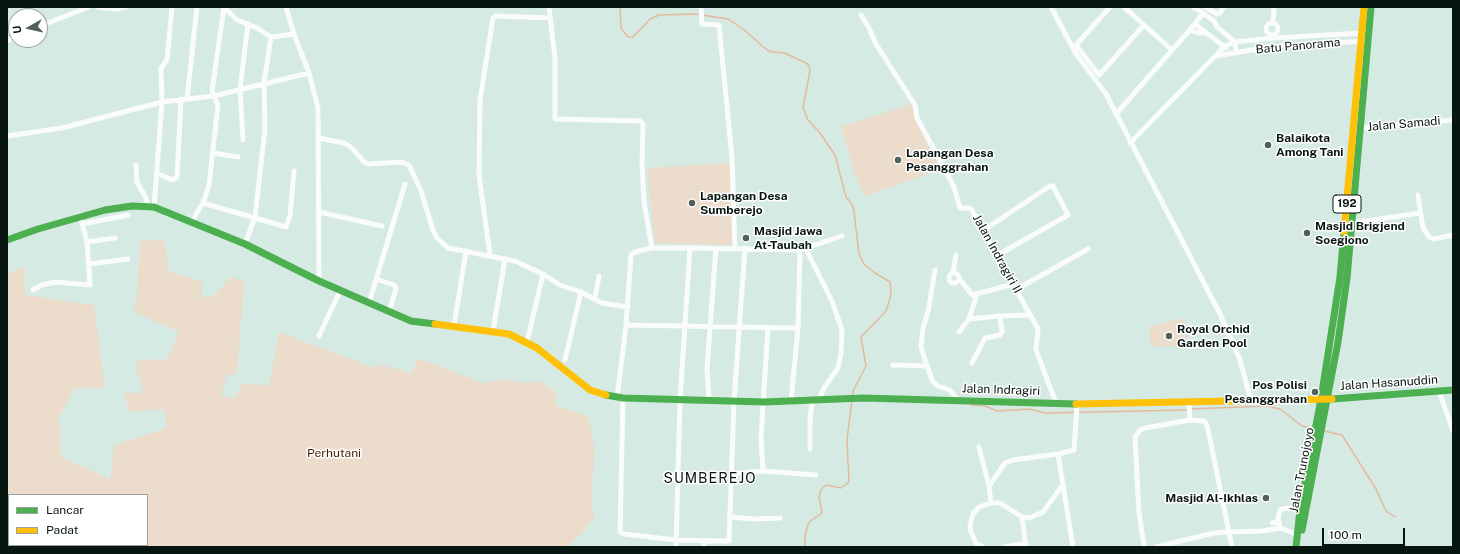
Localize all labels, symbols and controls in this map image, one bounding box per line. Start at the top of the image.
north arrow [8,8,48,48]
text: U [11,25,24,34]
street label: Batu Panorama [1255,35,1341,57]
street label: Jalan Samadi [1367,114,1441,134]
place label: Balaikota Among Tani [1276,131,1344,159]
marker: Balaikota Among Tani [1263,140,1273,150]
place label: Lapangan Desa Pesanggrahan [906,146,993,174]
marker: Lapangan Desa Pesanggrahan [893,155,903,165]
place label: Lapangan Desa Sumberejo [700,189,787,217]
road number: 192 [1333,195,1361,213]
marker: Lapangan Desa Sumberejo [687,198,697,208]
street label: Jalan Indragiri II [969,212,1025,296]
place label: Masjid Brigjend Soegiono [1315,219,1405,247]
place label: Masjid Jawa At-Taubah [754,224,822,252]
marker: Masjid Brigjend Soegiono [1302,228,1312,238]
marker: Masjid Jawa At-Taubah [741,233,751,243]
place label: Royal Orchid Garden Pool [1177,322,1250,350]
marker: Royal Orchid Garden Pool [1164,331,1174,341]
street label: Jalan Hasanuddin [1340,372,1438,394]
place label: Pos Polisi Pesanggrahan [1225,378,1307,406]
street label: Jalan Indragiri [962,381,1040,399]
marker: Pos Polisi Pesanggrahan [1310,387,1320,397]
street label: Jalan Trunojoyo [1287,426,1317,514]
park label: Perhutani [307,446,361,460]
district label: SUMBEREJO [664,471,756,487]
place label: Masjid Al-Ikhlas [1165,491,1258,505]
marker: Masjid Al-Ikhlas [1261,493,1271,503]
legend [8,494,148,546]
text: Lancar [46,503,84,517]
scale bar [1324,520,1407,546]
text: Padat [46,523,78,537]
text: 100 m [1329,528,1362,542]

